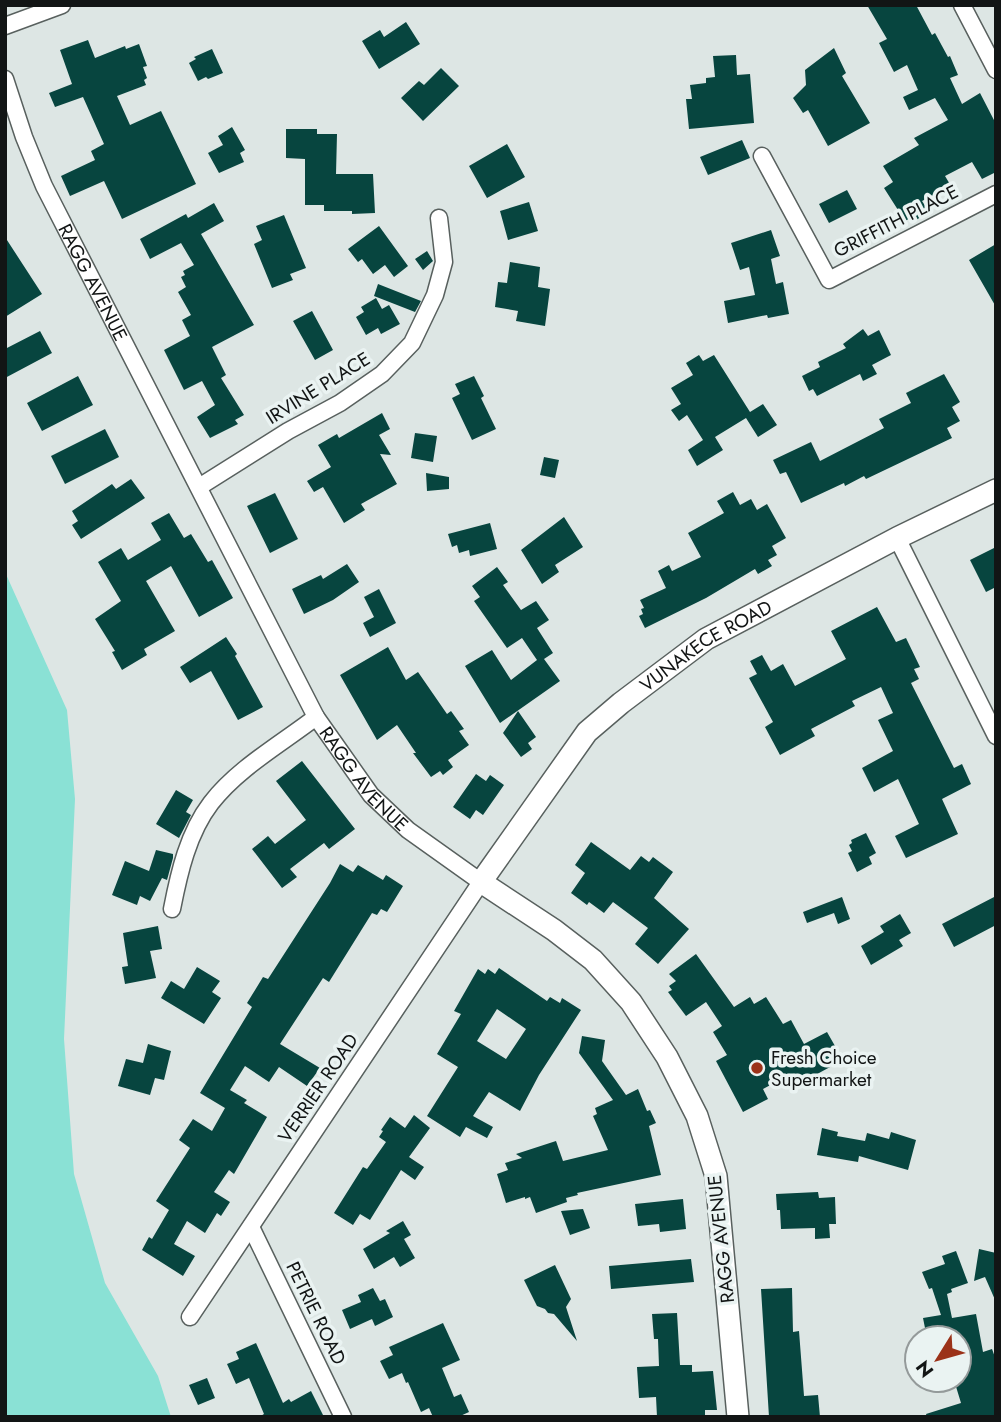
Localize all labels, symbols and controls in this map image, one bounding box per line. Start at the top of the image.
street label: GRIFFITH PLACE [829,178,963,264]
street label: RAGG AVENUE [52,219,135,346]
street label: IRVINE PLACE [261,345,375,431]
street label: VUNAKECE ROAD [634,593,776,698]
street label: RAGG AVENUE [313,721,415,837]
street label: VERRIER ROAD [272,1028,365,1148]
place label: Fresh Choice Supermarket [771,1044,877,1093]
marker: Fresh Choice Supermarket [749,1060,765,1076]
street label: RAGG AVENUE [701,1174,741,1304]
street label: PETRIE ROAD [279,1257,353,1369]
north arrow [903,1324,973,1394]
text: N [909,1355,940,1383]

